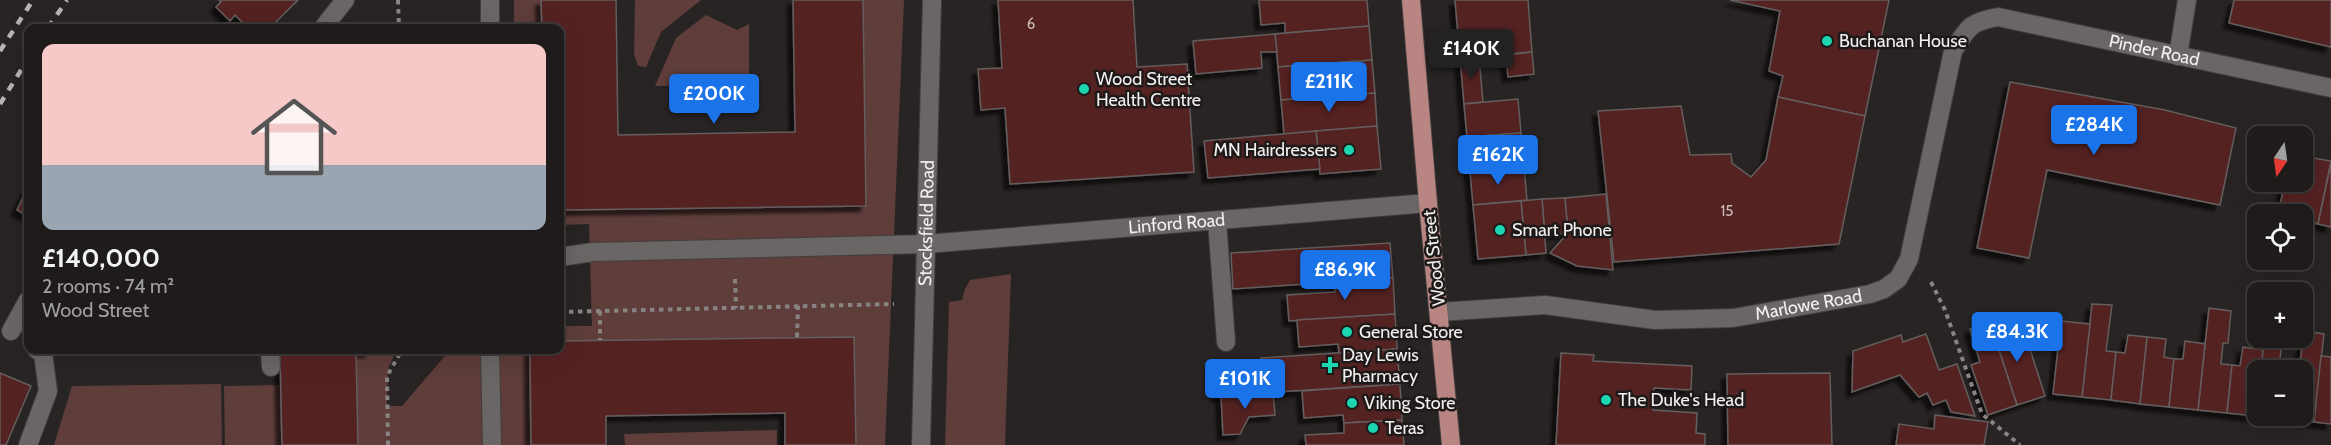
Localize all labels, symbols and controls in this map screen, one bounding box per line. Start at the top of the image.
house number: 6 [1027,15,1035,33]
pin: £140K [1429,29,1513,80]
place label: Buchanan House [1839,30,1967,52]
street label: Pinder Road [2107,30,2202,71]
marker: Buchanan House [1820,34,1834,48]
text: £140K [1443,36,1499,60]
pin: £211K [1287,62,1371,113]
place label: Wood Street Health Centre [1096,68,1201,111]
text: £211K [1305,69,1353,93]
pin: £200K [672,74,756,125]
text: £200K [683,81,745,105]
marker: Wood Street Health Centre [1077,82,1091,96]
icon: home [240,83,348,191]
pin: £284K [2052,105,2136,156]
text: £284K [2065,112,2123,136]
north arrow [2247,126,2313,192]
map controls [2247,126,2313,426]
pin: £162K [1456,135,1540,186]
place label: MN Hairdressers [1213,139,1337,161]
text: £162K [1472,142,1524,166]
marker: MN Hairdressers [1342,143,1356,157]
street label: Stocksfield Road [914,160,939,286]
house number: 15 [1720,202,1734,220]
button: locate [2247,204,2313,270]
street label: Linford Road [1127,209,1226,238]
street label: Wood Street [1418,209,1450,307]
place label: Smart Phone [1512,219,1612,241]
marker: Smart Phone [1493,223,1507,237]
text: £140,000 [42,242,160,274]
pin: £86.9K [1296,250,1394,301]
text: £86.9K [1314,257,1376,281]
text: 2 rooms · 74 m² [42,274,174,298]
button: + [2247,282,2313,348]
street label: Marlowe Road [1753,285,1864,325]
text: Wood Street [42,298,149,322]
pin: £84.3K [1968,312,2066,363]
text: £84.3K [1986,319,2048,343]
place label: General Store [1359,321,1463,343]
marker: General Store [1340,325,1354,339]
place label: Day Lewis Pharmacy [1342,344,1419,387]
marker: Day Lewis Pharmacy [1323,358,1337,372]
pin: £101K [1203,359,1287,410]
button: − [2247,360,2313,426]
text: £101K [1219,366,1271,390]
place label: The Duke's Head [1618,389,1744,411]
place label: Viking Store [1364,392,1455,414]
marker: The Duke's Head [1599,393,1613,407]
marker: Viking Store [1345,396,1359,410]
place label: Teras [1385,417,1424,439]
marker: Teras [1366,421,1380,435]

